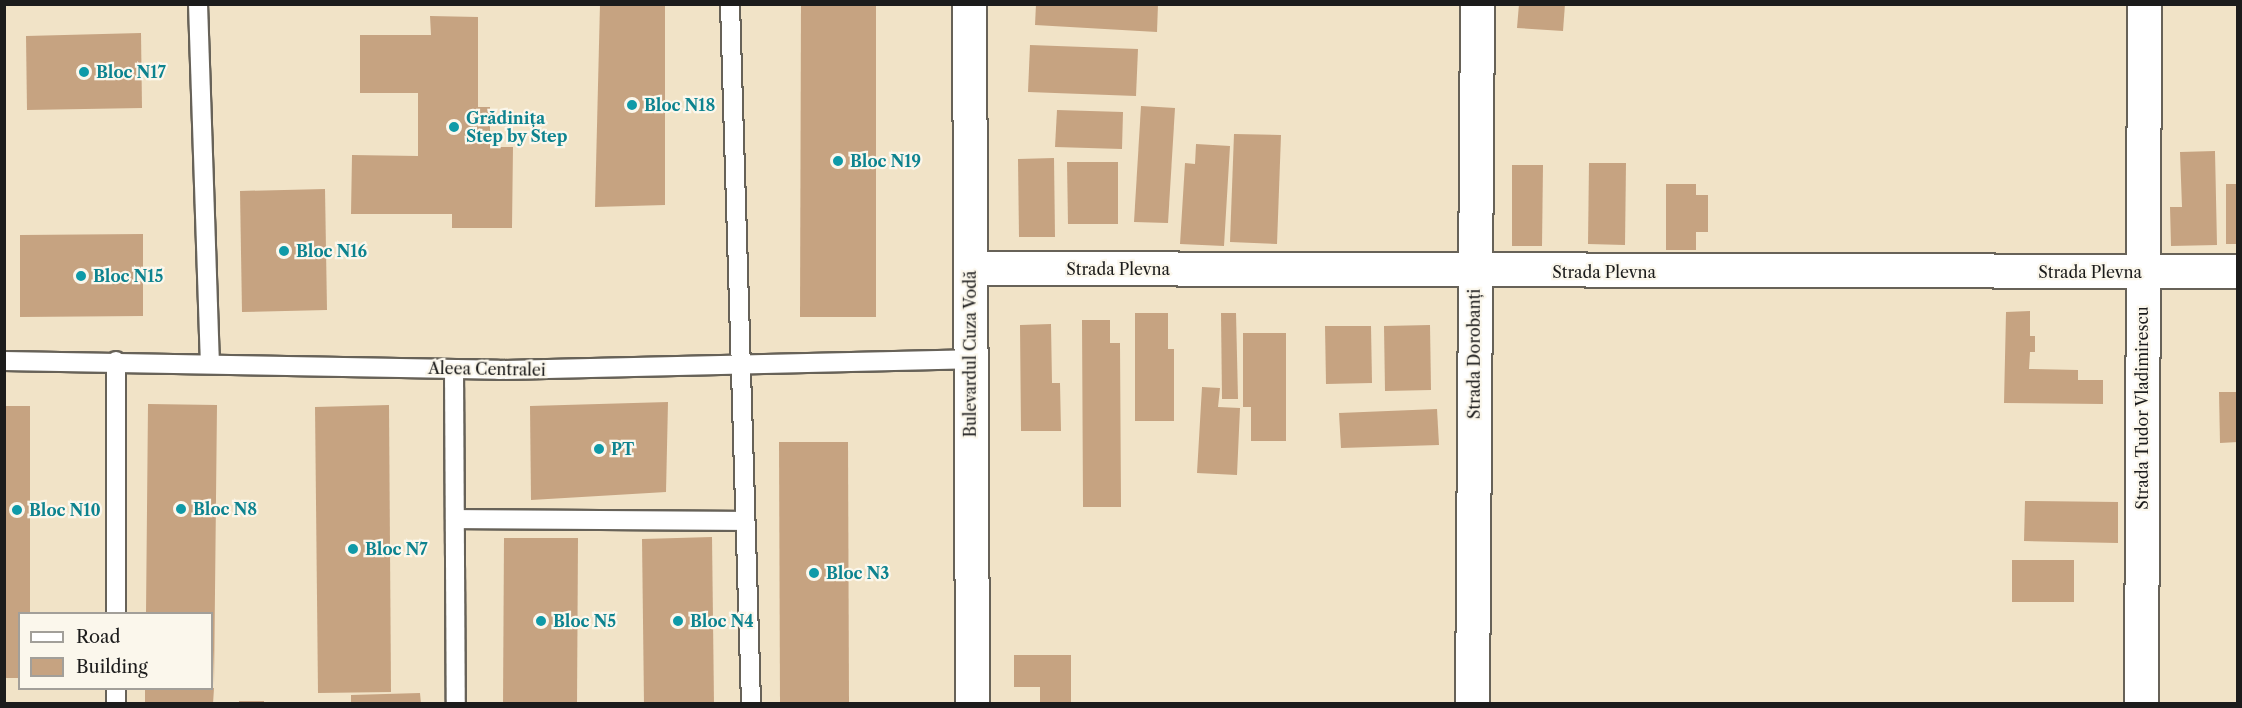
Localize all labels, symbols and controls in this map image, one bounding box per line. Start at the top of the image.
place label: Bloc N17 [96,62,166,82]
marker: Bloc N17 [77,65,91,79]
place label: Bloc N18 [644,95,715,115]
marker: Bloc N18 [625,98,639,112]
place label: Grădinița Step by Step [466,108,568,146]
marker: Grădinița Step by Step [447,120,461,134]
place label: Bloc N19 [850,151,921,171]
marker: Bloc N19 [831,154,845,168]
place label: Bloc N16 [296,241,367,261]
marker: Bloc N16 [277,244,291,258]
street label: Strada Plevna [1066,259,1170,279]
street label: Strada Plevna [1552,262,1656,282]
street label: Strada Plevna [2038,262,2142,282]
place label: Bloc N15 [93,266,163,286]
marker: Bloc N15 [74,269,88,283]
street label: Bulevardul Cuza Vodă [960,270,980,438]
street label: Strada Dorobanți [1464,289,1484,419]
street label: Strada Tudor Vladimirescu [2132,306,2152,510]
street label: Aleea Centralei [428,358,546,380]
place label: PT [611,439,634,459]
marker: PT [592,442,606,456]
place label: Bloc N8 [193,499,257,519]
place label: Bloc N10 [29,500,101,520]
marker: Bloc N8 [174,502,188,516]
marker: Bloc N10 [10,503,24,517]
place label: Bloc N7 [365,539,428,559]
marker: Bloc N7 [346,542,360,556]
place label: Bloc N3 [826,563,889,583]
marker: Bloc N3 [807,566,821,580]
place label: Bloc N5 [553,611,616,631]
place label: Bloc N4 [690,611,754,631]
legend [18,612,213,690]
marker: Bloc N5 [534,614,548,628]
marker: Bloc N4 [671,614,685,628]
text: Road [76,626,121,648]
text: Building [76,656,148,678]

